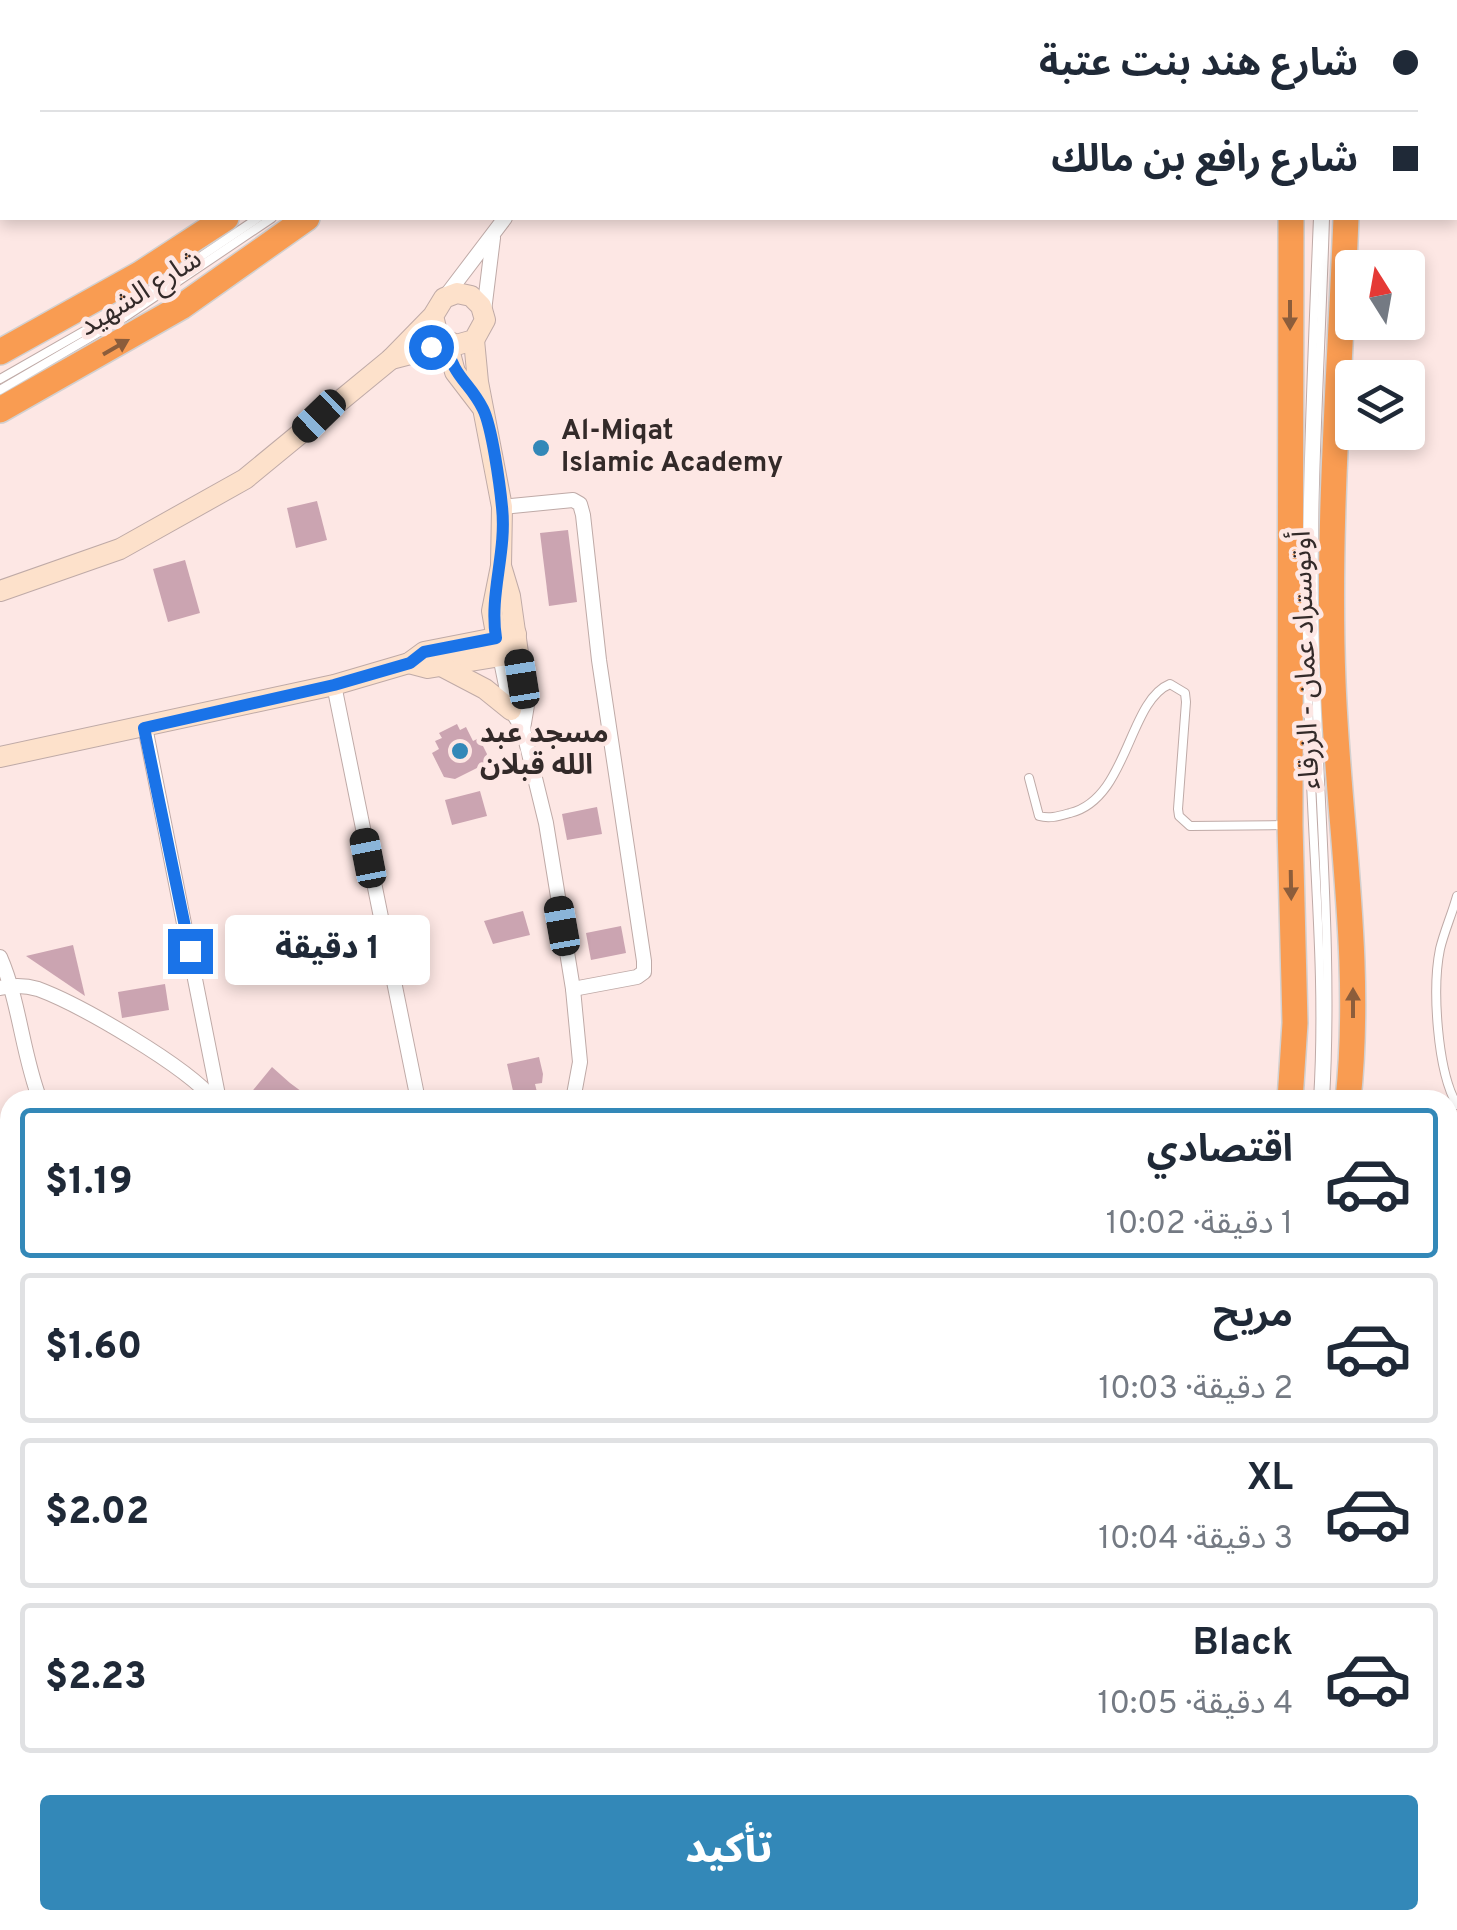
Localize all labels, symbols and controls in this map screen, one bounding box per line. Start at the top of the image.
text: شارع هند بنت عتبة [1039,41,1358,90]
text: شارع رافع بن مالك [1051,137,1358,186]
street label: شارع الشهيد [73,242,209,346]
north arrow [1335,250,1425,340]
map controls [1335,250,1425,450]
one-way arrow [1282,299,1298,331]
route start [409,325,454,370]
one-way arrow [102,339,131,356]
button: layers [1335,360,1425,450]
car [287,384,351,448]
place label: Al-Miqat Islamic Academy [561,414,783,482]
marker: Al-Miqat Islamic Academy [530,437,552,459]
street label: أوتوستراد عمان - الزرقاء [1282,530,1330,790]
car [502,647,542,711]
place label: مسجد عبد الله قبلان [480,717,608,785]
marker: مسجد عبد الله قبلان [449,740,471,762]
car [348,826,388,890]
one-way arrow [1283,869,1299,901]
car [542,894,582,958]
callout: 1 دقيقة [225,916,430,986]
route end [168,929,213,974]
text: 1 دقيقة [275,930,380,970]
one-way arrow [1345,986,1361,1018]
text: اقتصادي [1147,1127,1293,1176]
icon: car [1323,1138,1413,1228]
text: $1.19 [45,1159,133,1208]
text: 1 دقيقة · 10:02 [1106,1205,1293,1245]
text: مريح [1213,1292,1293,1341]
icon: car [1323,1303,1413,1393]
text: $1.60 [45,1324,142,1373]
text: 2 دقيقة · 10:03 [1098,1370,1293,1410]
text: XL [1246,1455,1293,1504]
icon: car [1323,1468,1413,1558]
text: $2.02 [45,1489,149,1538]
text: 3 دقيقة · 10:04 [1098,1520,1293,1560]
text: Black [1193,1620,1293,1669]
icon: car [1323,1633,1413,1723]
text: $2.23 [45,1654,147,1703]
text: 4 دقيقة · 10:05 [1098,1685,1293,1725]
button: تأكيد [40,1795,1418,1910]

